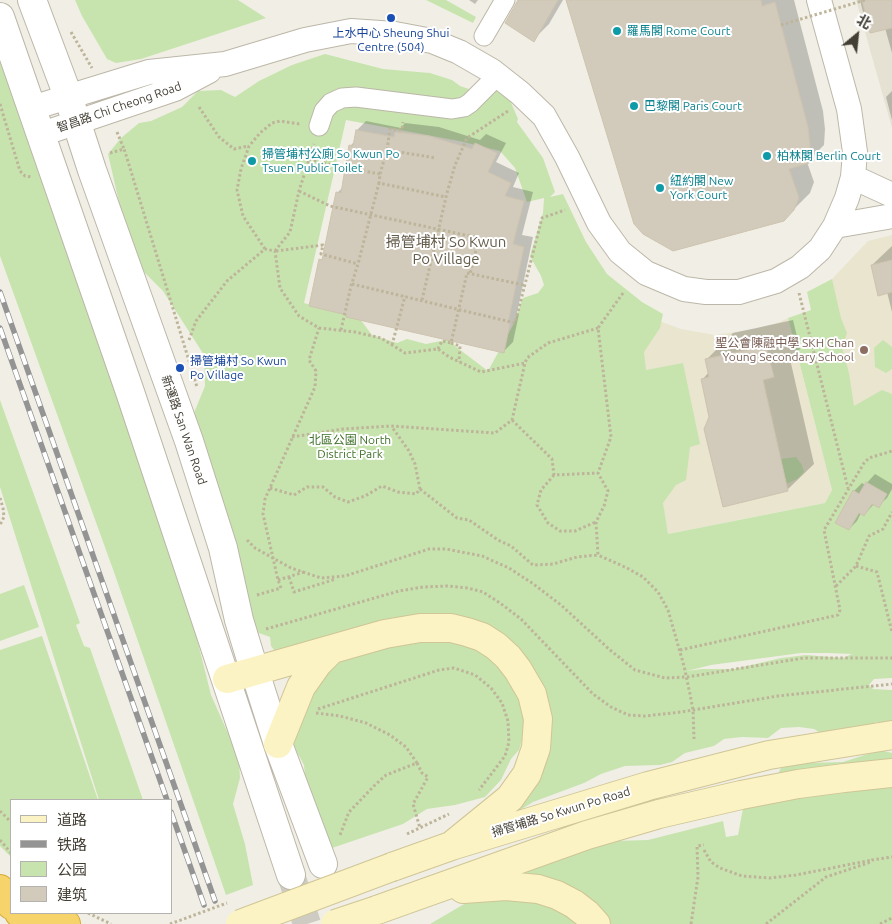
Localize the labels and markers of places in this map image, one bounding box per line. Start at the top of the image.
marker: 上水中心 Sheung Shui Centre (504) [385,12,397,24]
place label: 羅馬閣 Rome Court [627,24,730,38]
marker: 羅馬閣 Rome Court [611,25,623,37]
place label: 上水中心 Sheung Shui Centre (504) [333,26,449,54]
place label: 巴黎閣 Paris Court [644,99,742,113]
marker: 巴黎閣 Paris Court [628,100,640,112]
place label: 掃管埔村公廁 So Kwun Po Tsuen Public Toilet [262,147,399,175]
place label: 柏林閣 Berlin Court [777,149,881,163]
marker: 柏林閣 Berlin Court [761,150,773,162]
marker: 掃管埔村公廁 So Kwun Po Tsuen Public Toilet [246,155,258,167]
place label: 紐約閣 New York Court [670,174,733,202]
marker: 紐約閣 New York Court [654,182,666,194]
place label: 聖公會陳融中學 SKH Chan Young Secondary School [715,336,854,364]
marker: 聖公會陳融中學 SKH Chan Young Secondary School [858,344,870,356]
place label: 掃管埔村 So Kwun Po Village [190,354,287,382]
marker: 掃管埔村 So Kwun Po Village [174,362,186,374]

